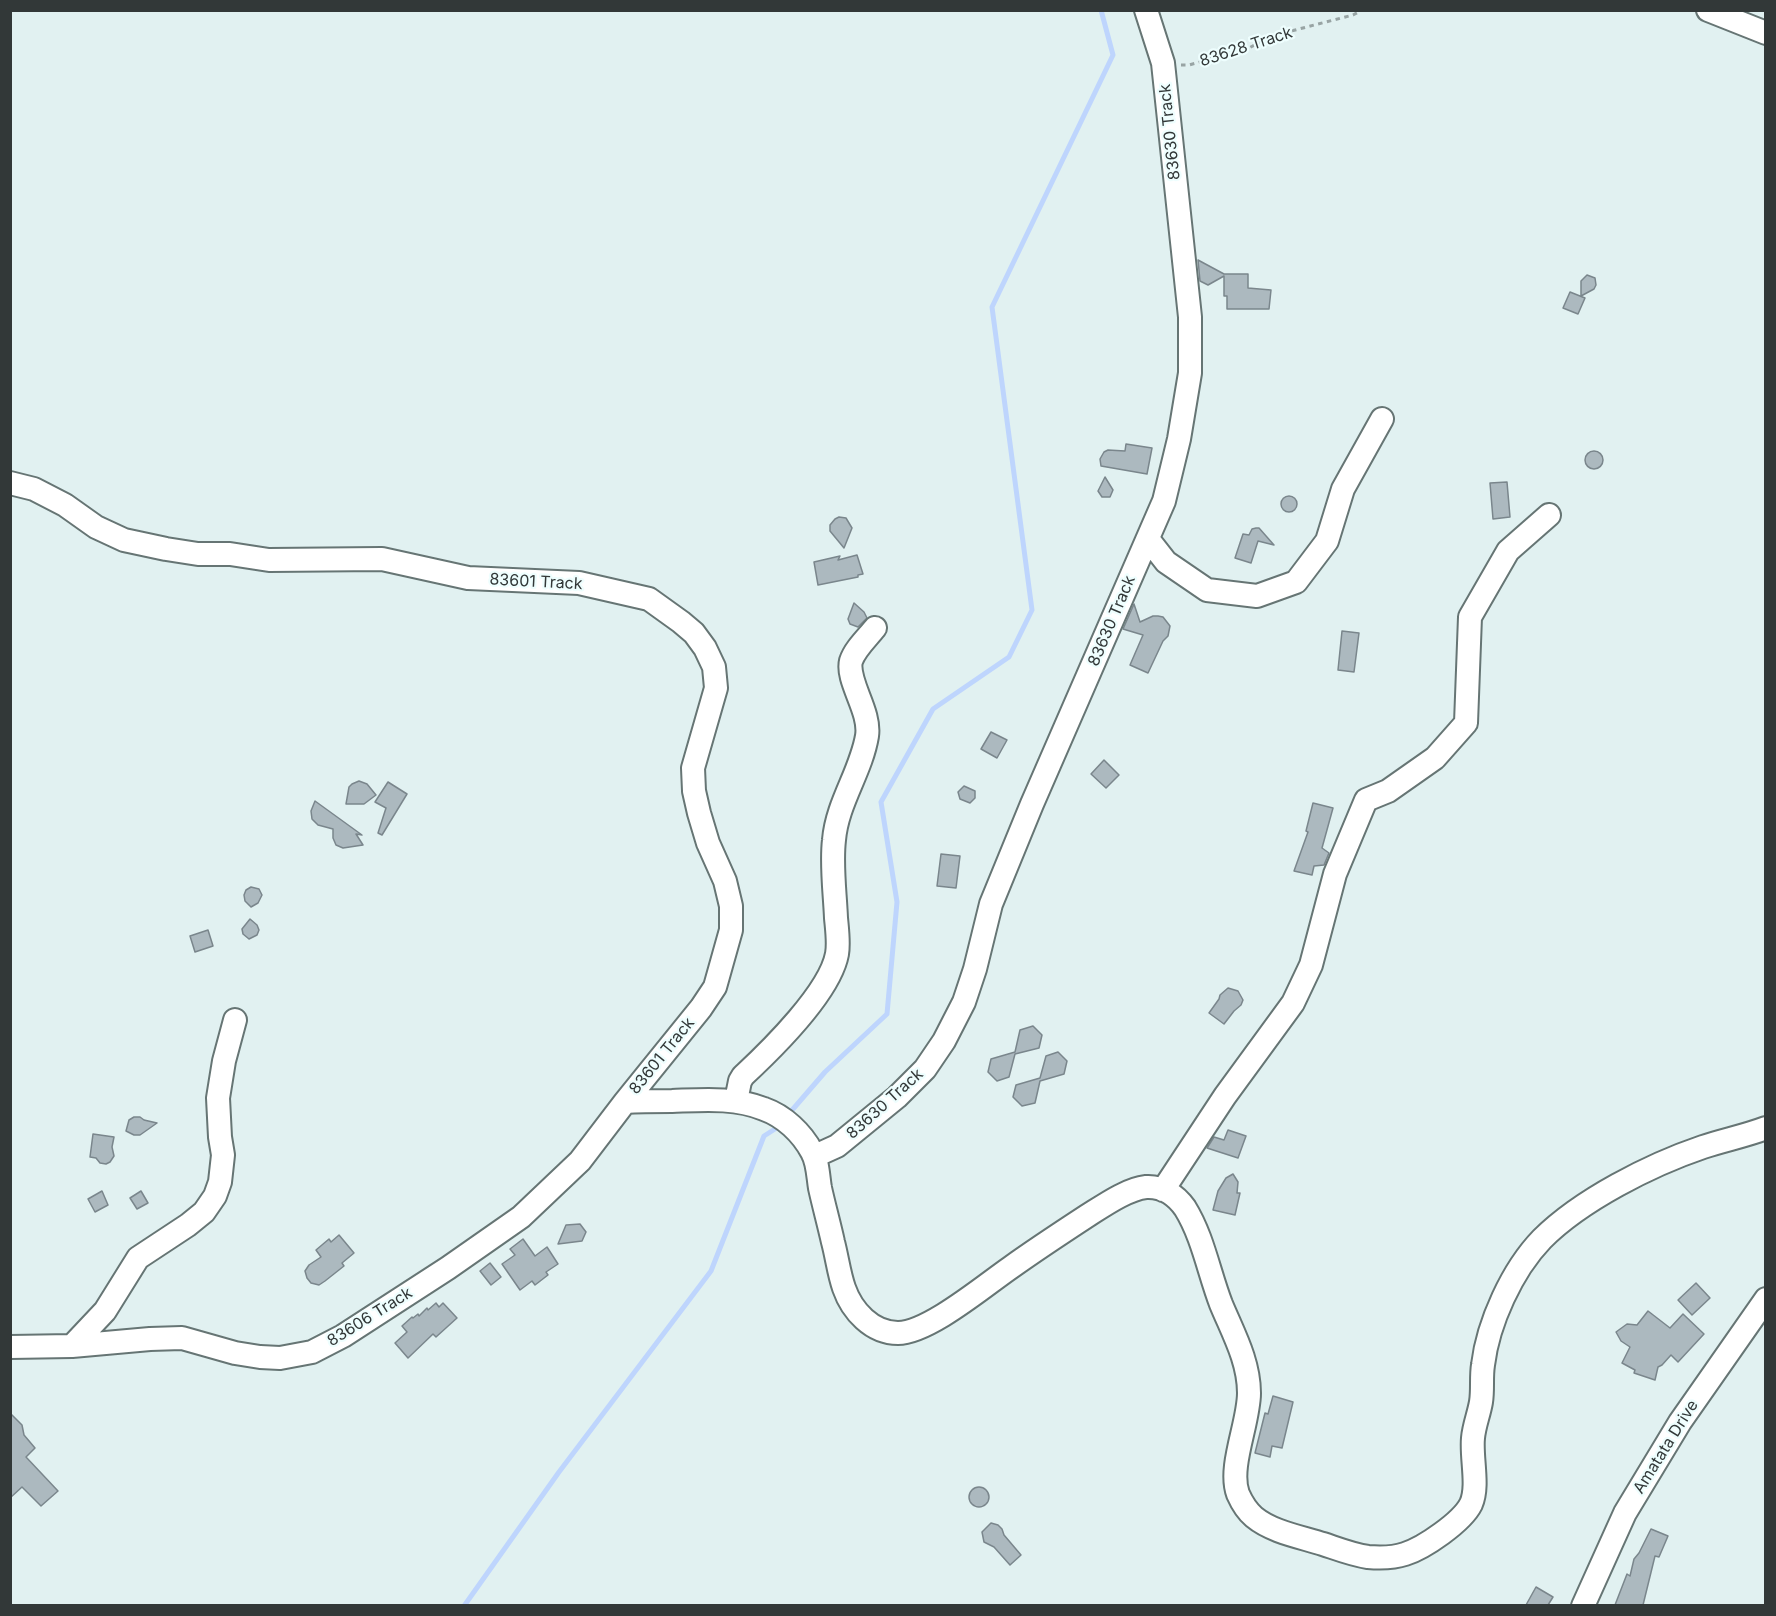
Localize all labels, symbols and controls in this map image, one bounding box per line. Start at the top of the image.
street label: 83628 Track [1197,23,1295,71]
street label: 83630 Track [1155,83,1185,181]
street label: 83601 Track [489,570,583,594]
street label: 83630 Track [1084,573,1140,669]
street label: 83601 Track [625,1014,699,1098]
street label: 83630 Track [843,1065,927,1143]
street label: 83606 Track [324,1283,416,1351]
street label: Amatata Drive [1630,1397,1702,1497]

